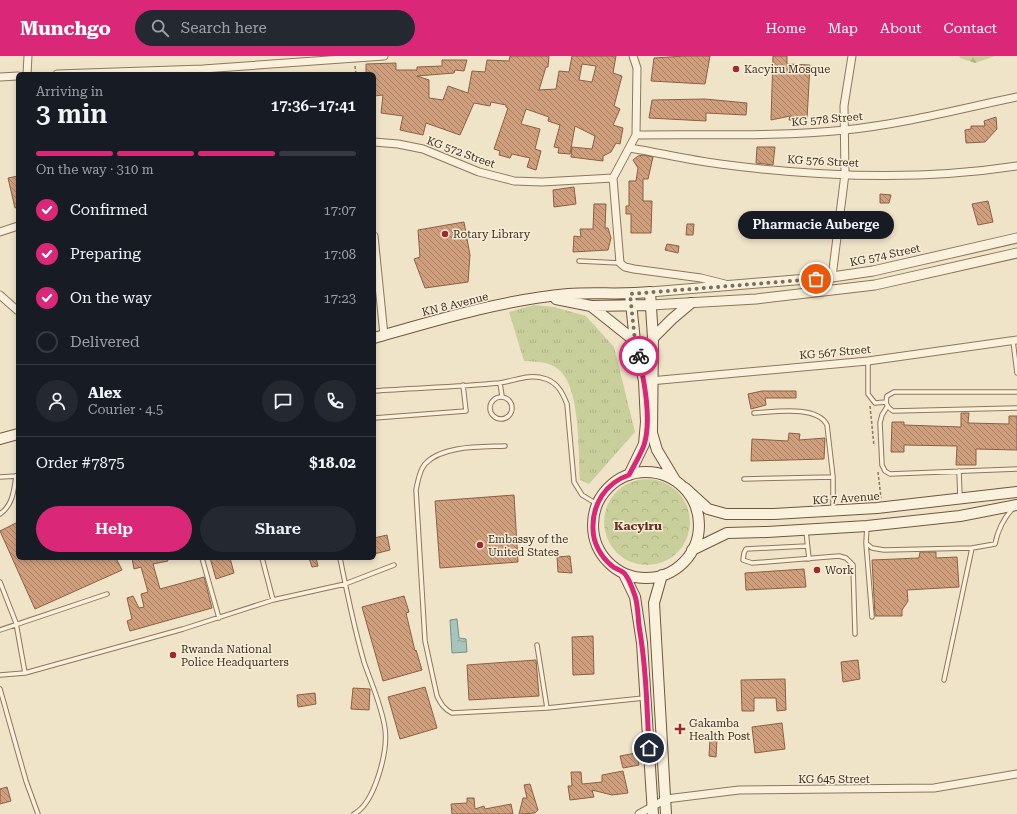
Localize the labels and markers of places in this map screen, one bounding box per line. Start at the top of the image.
place label: Kacyiru Mosque [744,63,830,76]
marker: Kacyiru Mosque [731,64,741,74]
callout: Pharmacie Auberge [738,211,894,239]
place label: Rotary Library [453,228,531,241]
marker: Rotary Library [440,229,450,239]
pin [799,262,833,296]
place label: Embassy of the United States [488,533,568,559]
marker: Embassy of the United States [475,540,485,550]
place label: Work [825,564,854,577]
marker: Work [812,565,822,575]
place label: Rwanda National Police Headquarters [181,643,289,669]
marker: Rwanda National Police Headquarters [168,650,178,660]
place label: Gakamba Health Post [689,717,750,743]
marker: Gakamba Health Post [674,723,686,735]
pin [632,731,666,765]

